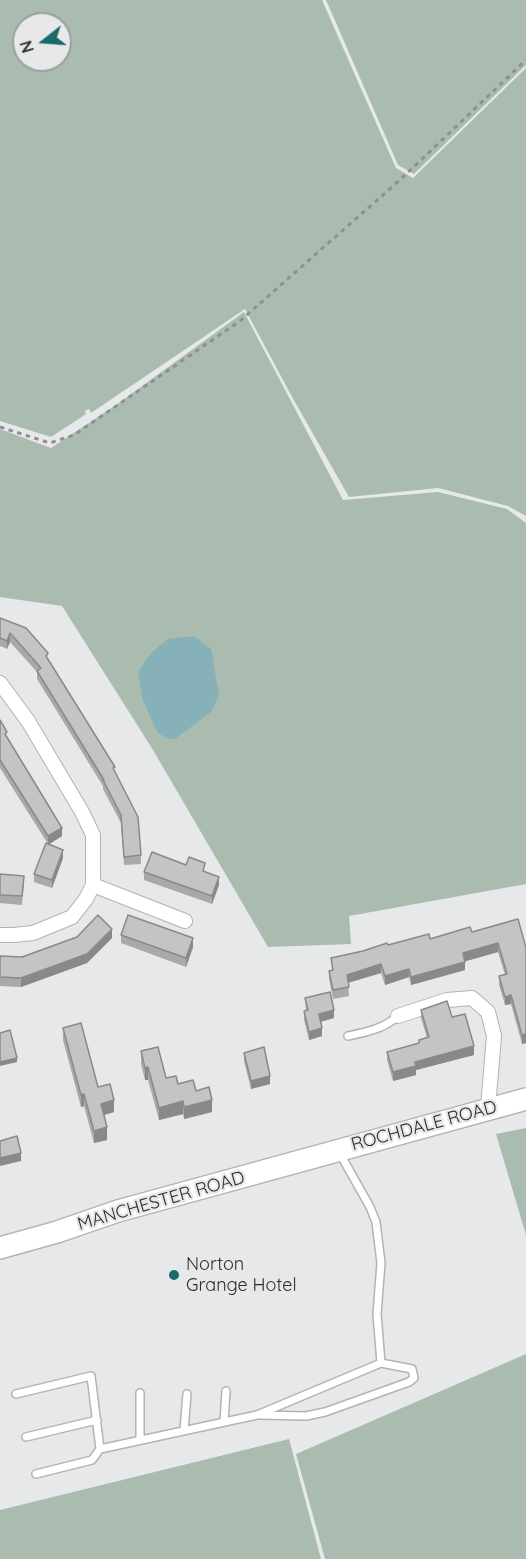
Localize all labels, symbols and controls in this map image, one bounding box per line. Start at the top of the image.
north arrow [12,12,72,72]
text: N [15,38,38,55]
street label: ROCHDALE ROAD [349,1096,499,1156]
street label: MANCHESTER ROAD [75,1167,247,1235]
place label: Norton Grange Hotel [186,1254,297,1296]
marker: Norton Grange Hotel [167,1268,181,1282]

